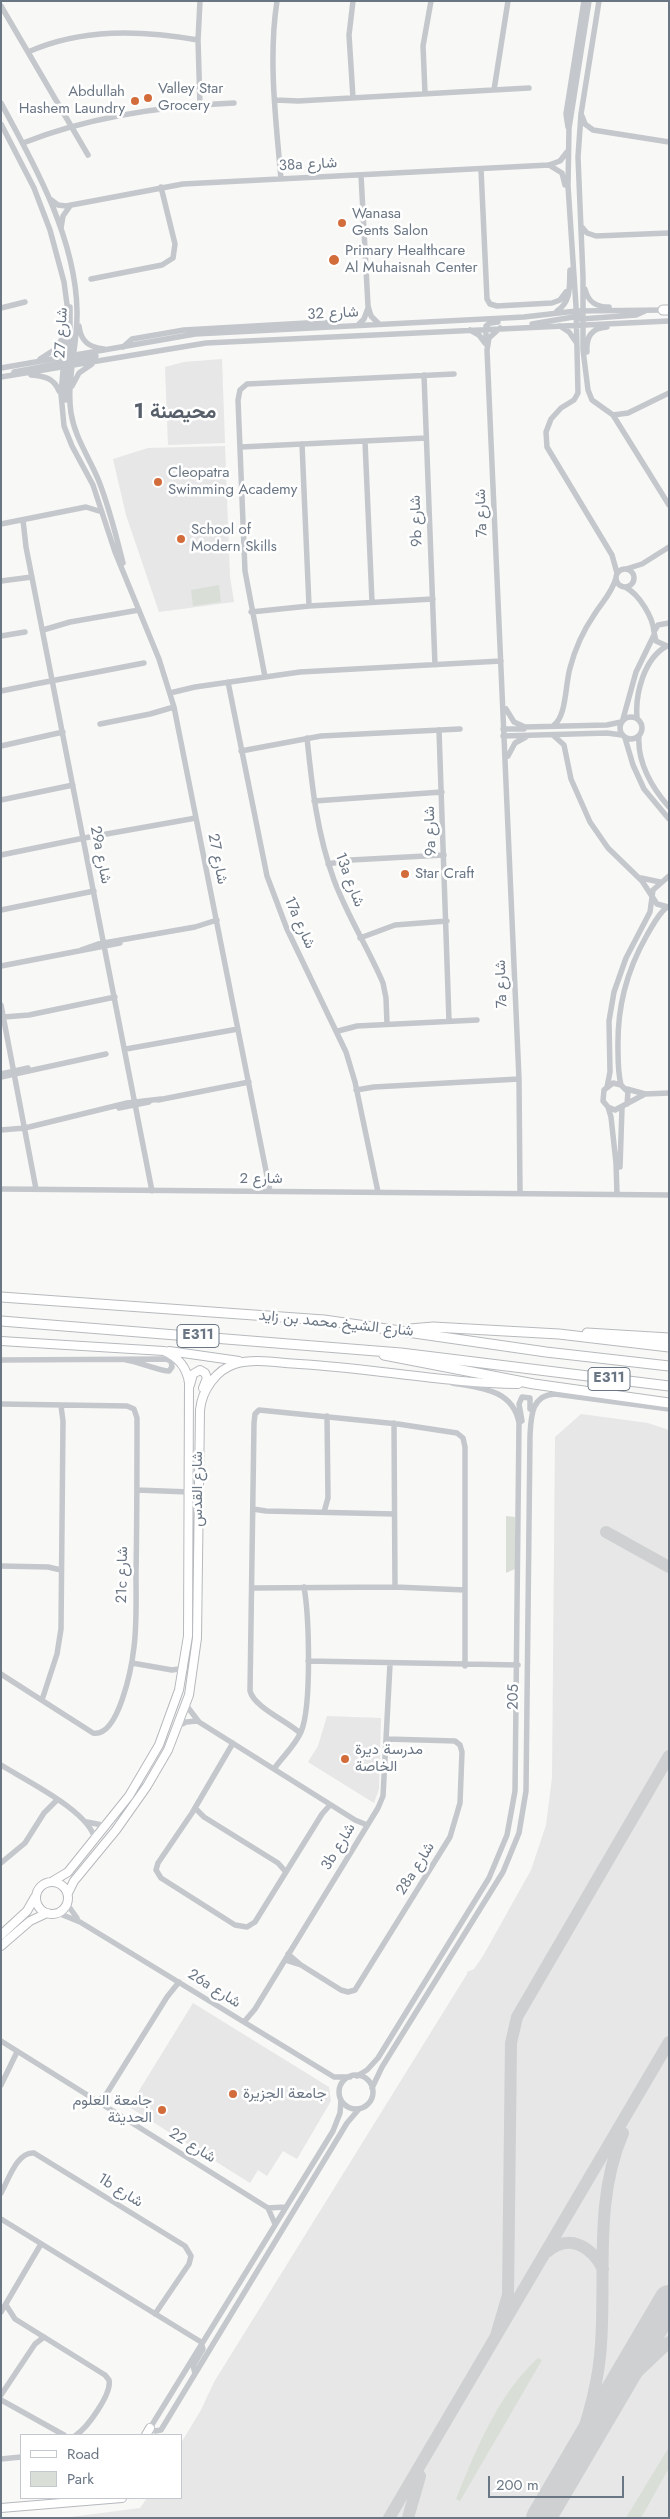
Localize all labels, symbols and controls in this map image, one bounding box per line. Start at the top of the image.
place label: Valley Star Grocery [158,80,223,115]
place label: Abdullah Hashem Laundry [19,83,125,118]
marker: Valley Star Grocery [142,92,154,104]
marker: Abdullah Hashem Laundry [129,95,141,107]
street label: 38a شارع [278,154,338,176]
place label: Wanasa Gents Salon [352,205,428,240]
marker: Wanasa Gents Salon [336,217,348,229]
place label: Primary Healthcare Al Muhaisnah Center [345,242,478,277]
marker: Primary Healthcare Al Muhaisnah Center [327,253,341,267]
street label: شارع 32 [307,304,359,324]
street label: شارع 27 [52,307,72,359]
district label: محيصنة 1 [134,401,216,425]
place label: Cleopatra Swimming Academy [168,464,297,499]
marker: Cleopatra Swimming Academy [152,476,164,488]
street label: 7a شارع [472,489,492,537]
street label: 9b شارع [407,495,427,547]
place label: School of Modern Skills [191,521,277,556]
marker: School of Modern Skills [175,533,187,545]
street label: 9a شارع [421,806,441,856]
street label: 29a شارع [86,825,114,885]
street label: شارع 27 [203,832,231,886]
street label: 13a شارع [330,850,368,910]
place label: Star Craft [415,865,474,883]
marker: Star Craft [399,868,411,880]
street label: 17a شارع [280,894,318,952]
street label: 7a شارع [492,960,512,1008]
street label: شارع 2 [239,1170,283,1188]
street label: شارع الشيخ محمد بن زايد [258,1307,414,1341]
road number: E311 [177,1324,219,1348]
road number: E311 [588,1368,630,1390]
street label: شارع القدس [189,1451,207,1527]
street label: 21c شارع [114,1546,132,1604]
street label: 205 [505,1684,523,1710]
place label: مدرسة ديرة الخاصة [355,1741,423,1776]
marker: مدرسة ديرة الخاصة [339,1753,351,1765]
street label: 3b شارع [318,1820,360,1874]
street label: 28a شارع [393,1839,439,1899]
street label: 26a شارع [184,1966,244,2012]
place label: جامعة الجزيرة [243,2085,326,2103]
marker: جامعة الجزيرة [227,2088,239,2100]
place label: جامعة العلوم الحديثة [72,2092,152,2127]
marker: جامعة العلوم الحديثة [156,2104,168,2116]
street label: شارع 22 [165,2125,219,2167]
street label: 1b شارع [94,2170,146,2212]
legend [20,2434,182,2499]
text: Road [67,2443,99,2465]
scale bar [490,2466,626,2498]
text: Park [67,2468,94,2490]
text: 200 m [496,2474,539,2496]

